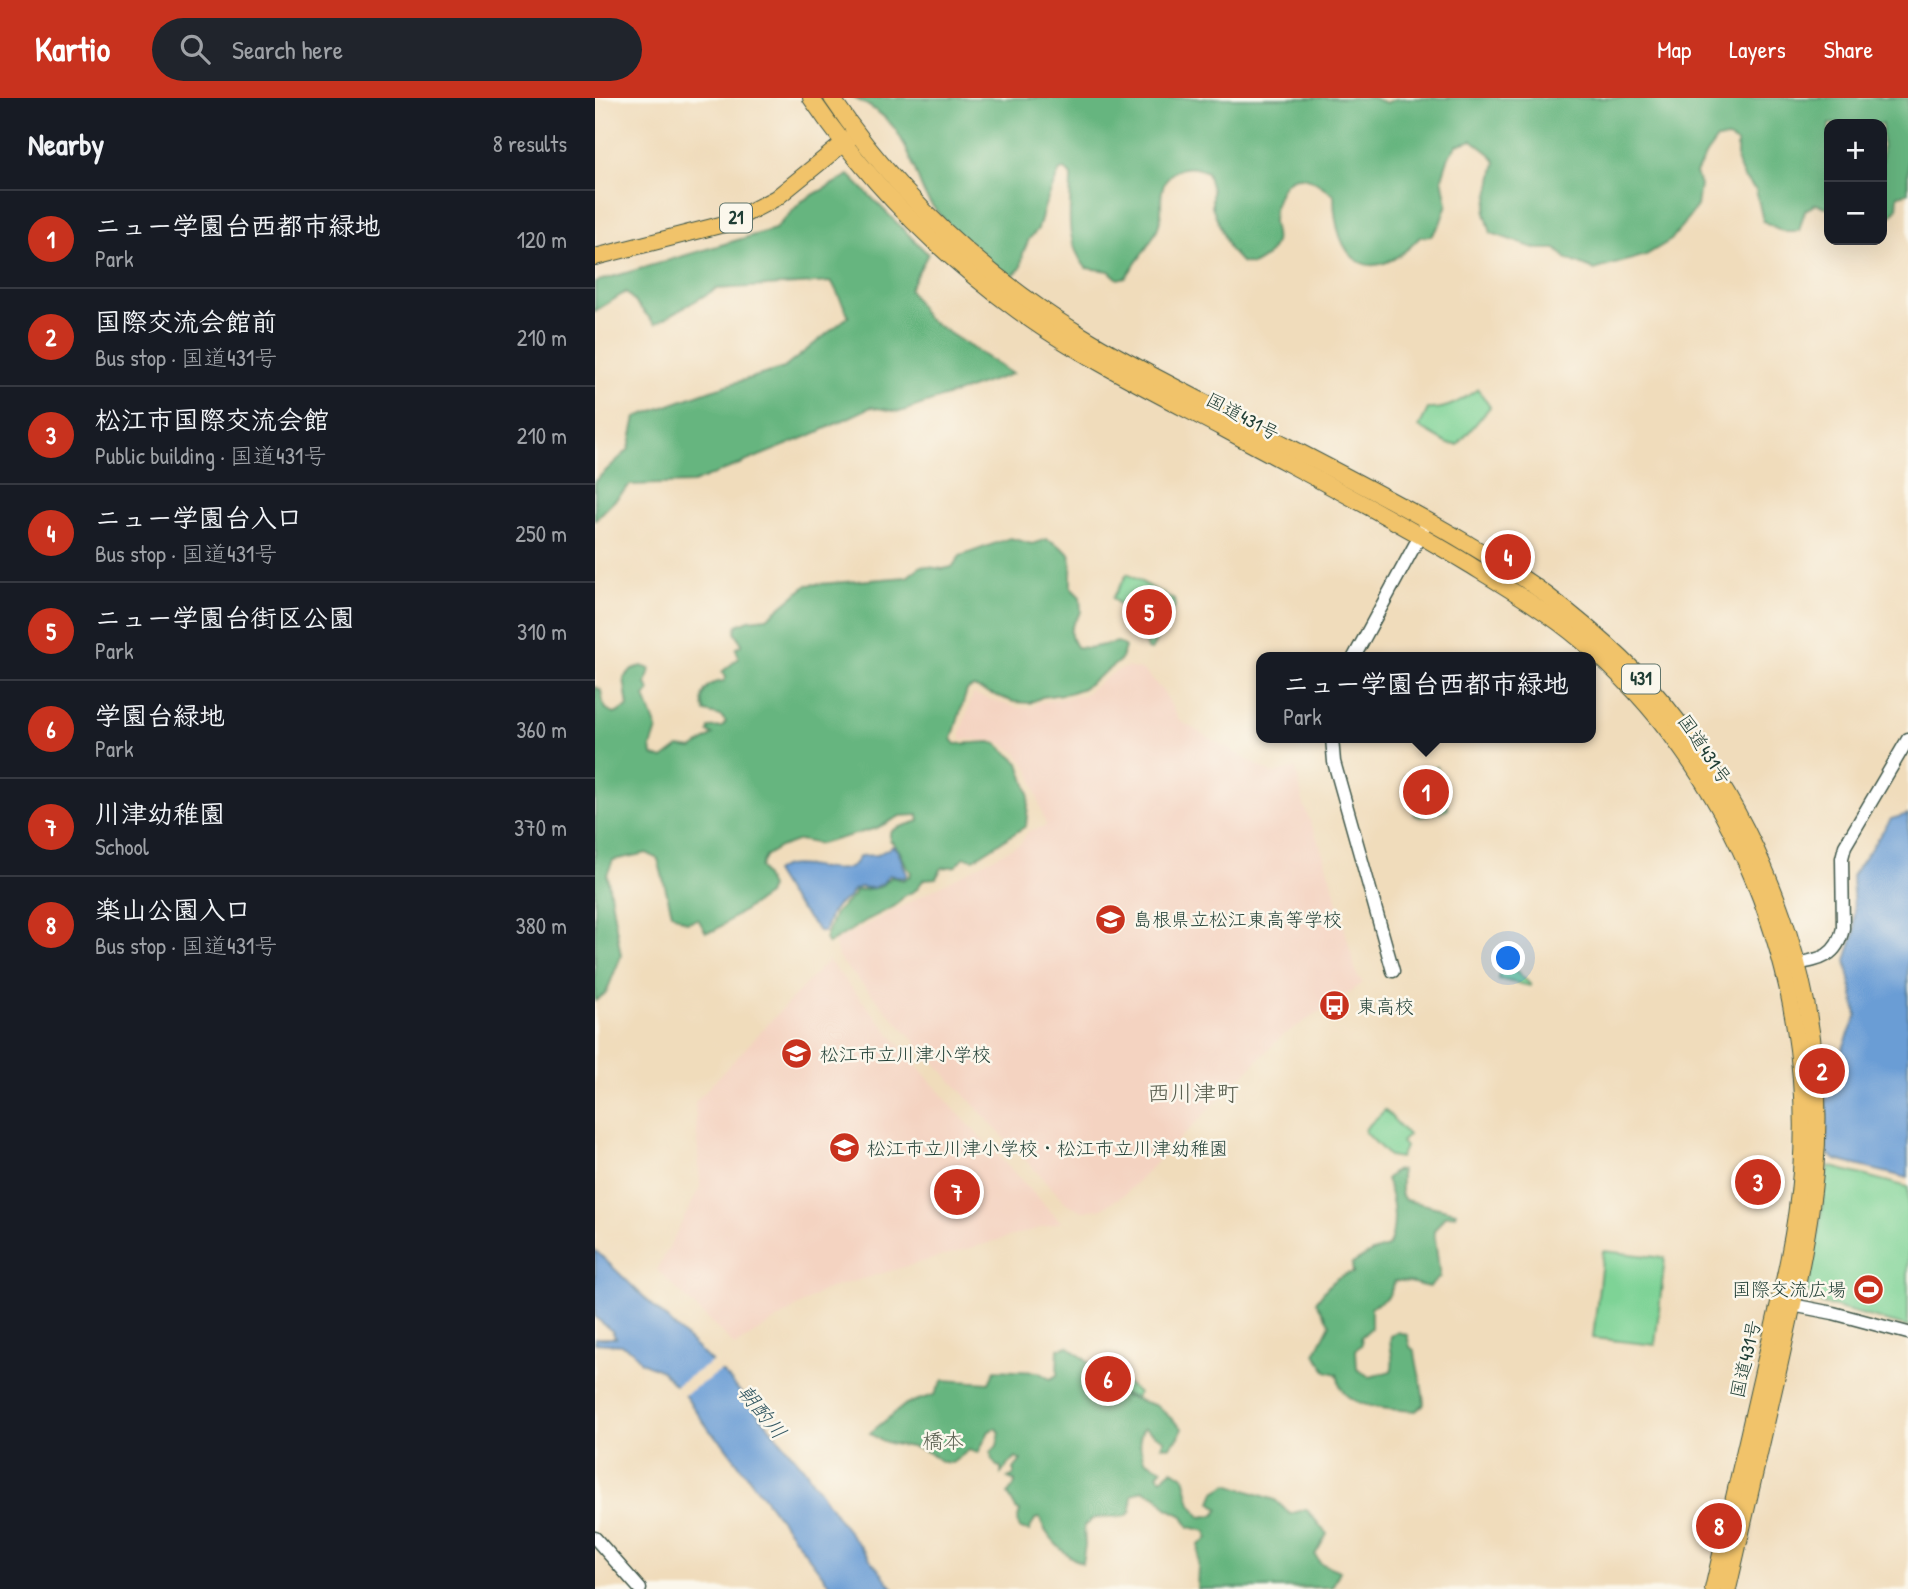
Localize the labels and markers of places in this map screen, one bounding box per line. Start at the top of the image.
pin: 4 [1485,531,1531,583]
pin: 5 [1126,586,1172,638]
pin: 1 [1403,766,1449,818]
school or university icon: 島根県立松江東高等学校 [1093,902,1127,936]
place label: 島根県立松江東高等学校 [1133,906,1342,932]
bus stop icon: 東高校 [1317,989,1351,1023]
place label: 東高校 [1357,993,1414,1019]
school or university icon: 松江市立川津小学校 [780,1037,814,1071]
place label: 松江市立川津小学校 [820,1041,991,1067]
pin: 2 [1799,1045,1845,1097]
school or university icon: 松江市立川津小学校・松江市立川津幼稚園 [827,1131,861,1165]
place label: 松江市立川津小学校・松江市立川津幼稚園 [867,1135,1228,1161]
pin: 3 [1735,1156,1781,1208]
pin: 7 [934,1166,980,1218]
sports icon: 国際交流広場 [1852,1272,1886,1306]
place label: 国際交流広場 [1732,1276,1846,1302]
pin: 6 [1085,1353,1131,1405]
pin: 8 [1696,1500,1742,1552]

